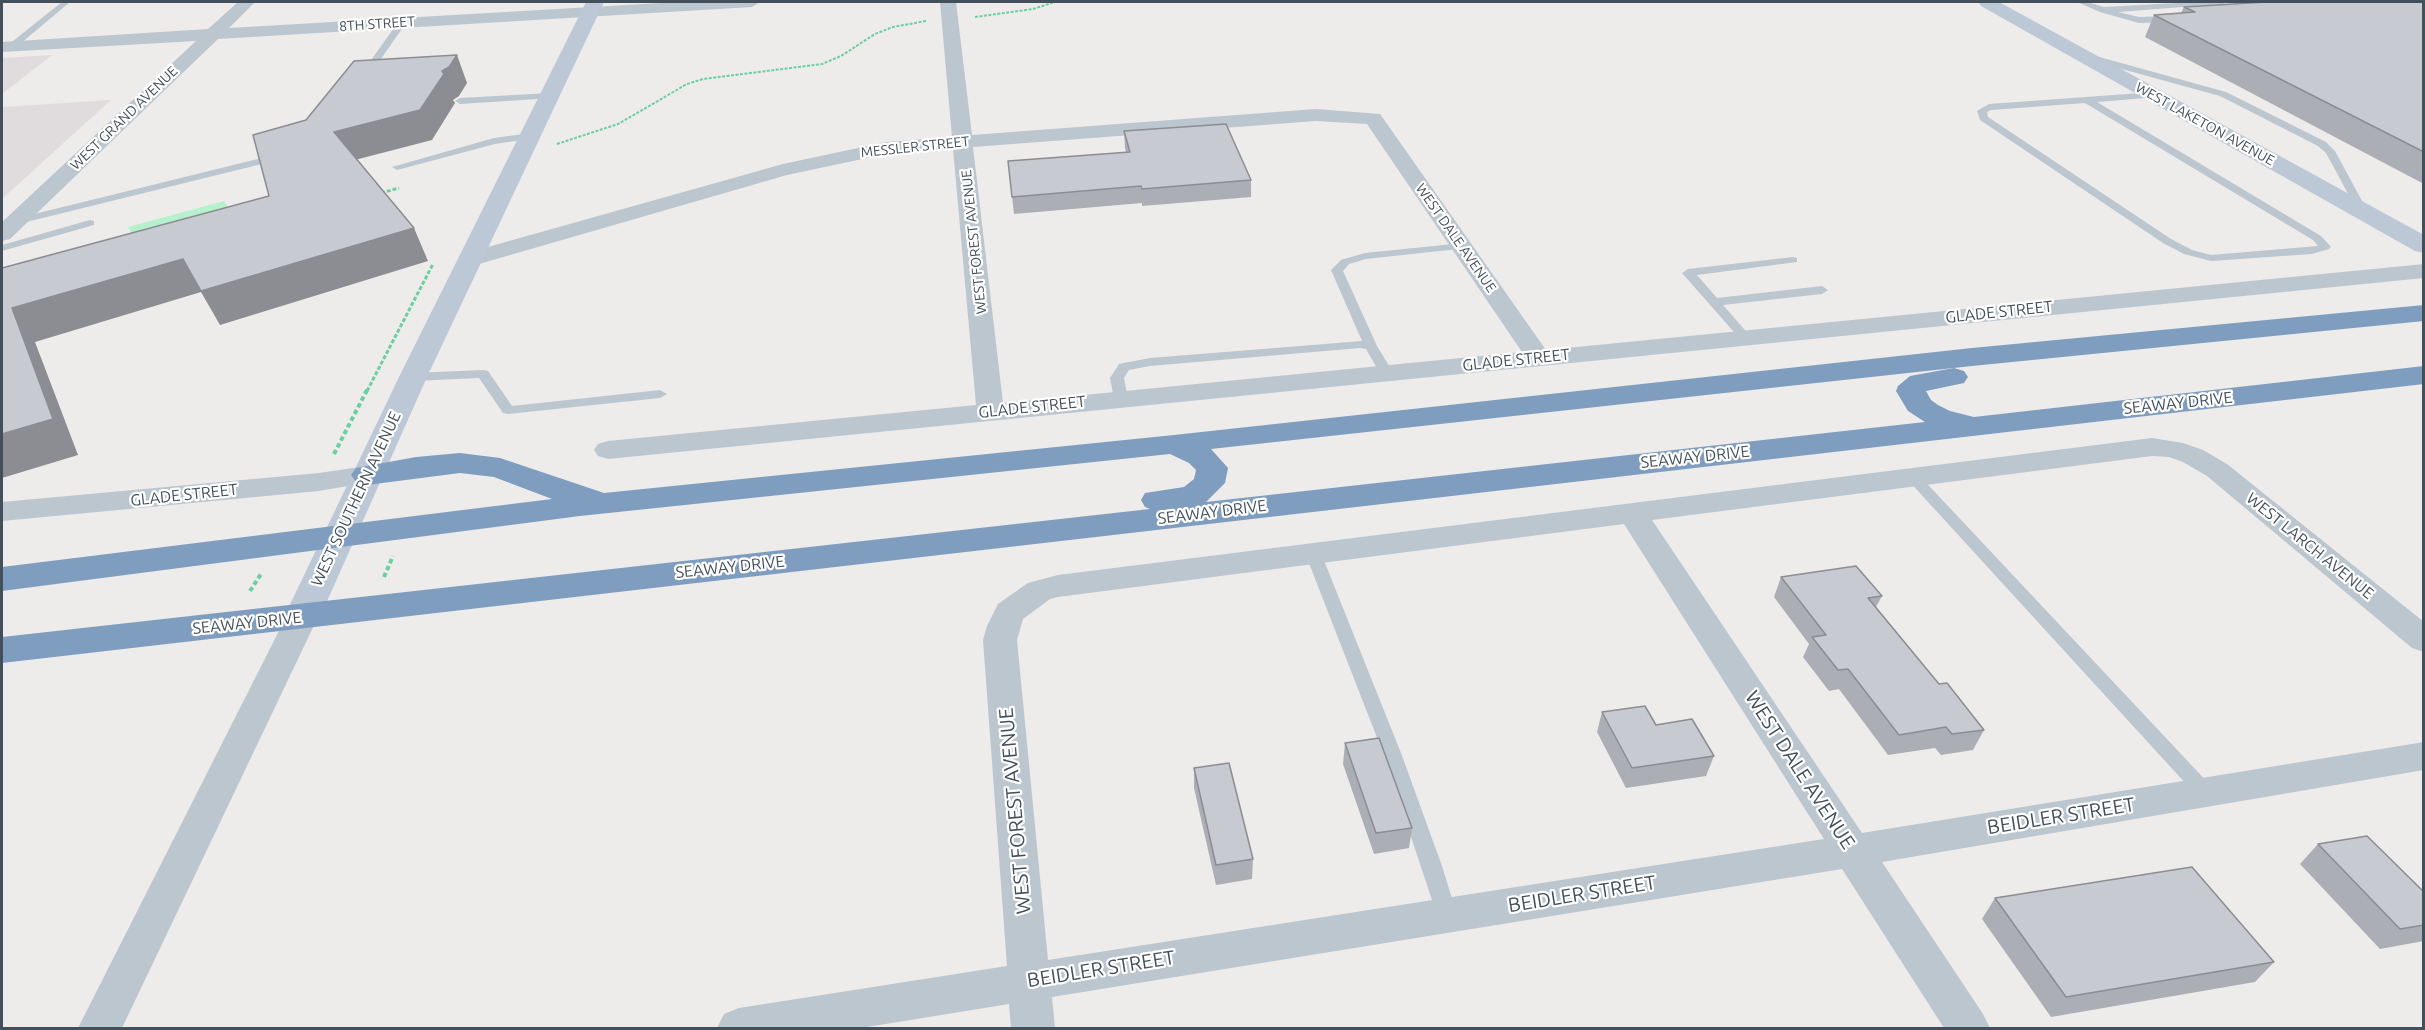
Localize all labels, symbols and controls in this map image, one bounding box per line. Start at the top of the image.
street label: 8TH STREET [339,13,415,35]
street label: WEST GRAND AVENUE [67,63,181,173]
street label: WEST LAKETON AVENUE [2133,79,2277,169]
street label: MESSLER STREET [860,133,970,161]
street label: WEST FOREST AVENUE [958,169,990,315]
street label: WEST DALE AVENUE [1412,180,1500,296]
street label: GLADE STREET [1944,297,2054,327]
street label: GLADE STREET [1461,345,1571,375]
street label: SEAWAY DRIVE [2123,388,2233,418]
street label: GLADE STREET [977,392,1087,422]
street label: WEST SOUTHERN AVENUE [307,409,405,589]
street label: SEAWAY DRIVE [1640,442,1750,472]
street label: GLADE STREET [129,480,239,510]
street label: WEST LARCH AVENUE [2242,489,2378,603]
street label: SEAWAY DRIVE [1157,496,1267,528]
street label: SEAWAY DRIVE [675,552,785,582]
street label: SEAWAY DRIVE [192,608,302,638]
street label: WEST DALE AVENUE [1740,686,1860,854]
street label: WEST FOREST AVENUE [994,707,1036,915]
street label: BEIDLER STREET [1985,792,2137,840]
street label: BEIDLER STREET [1506,870,1658,918]
street label: BEIDLER STREET [1025,945,1177,993]

